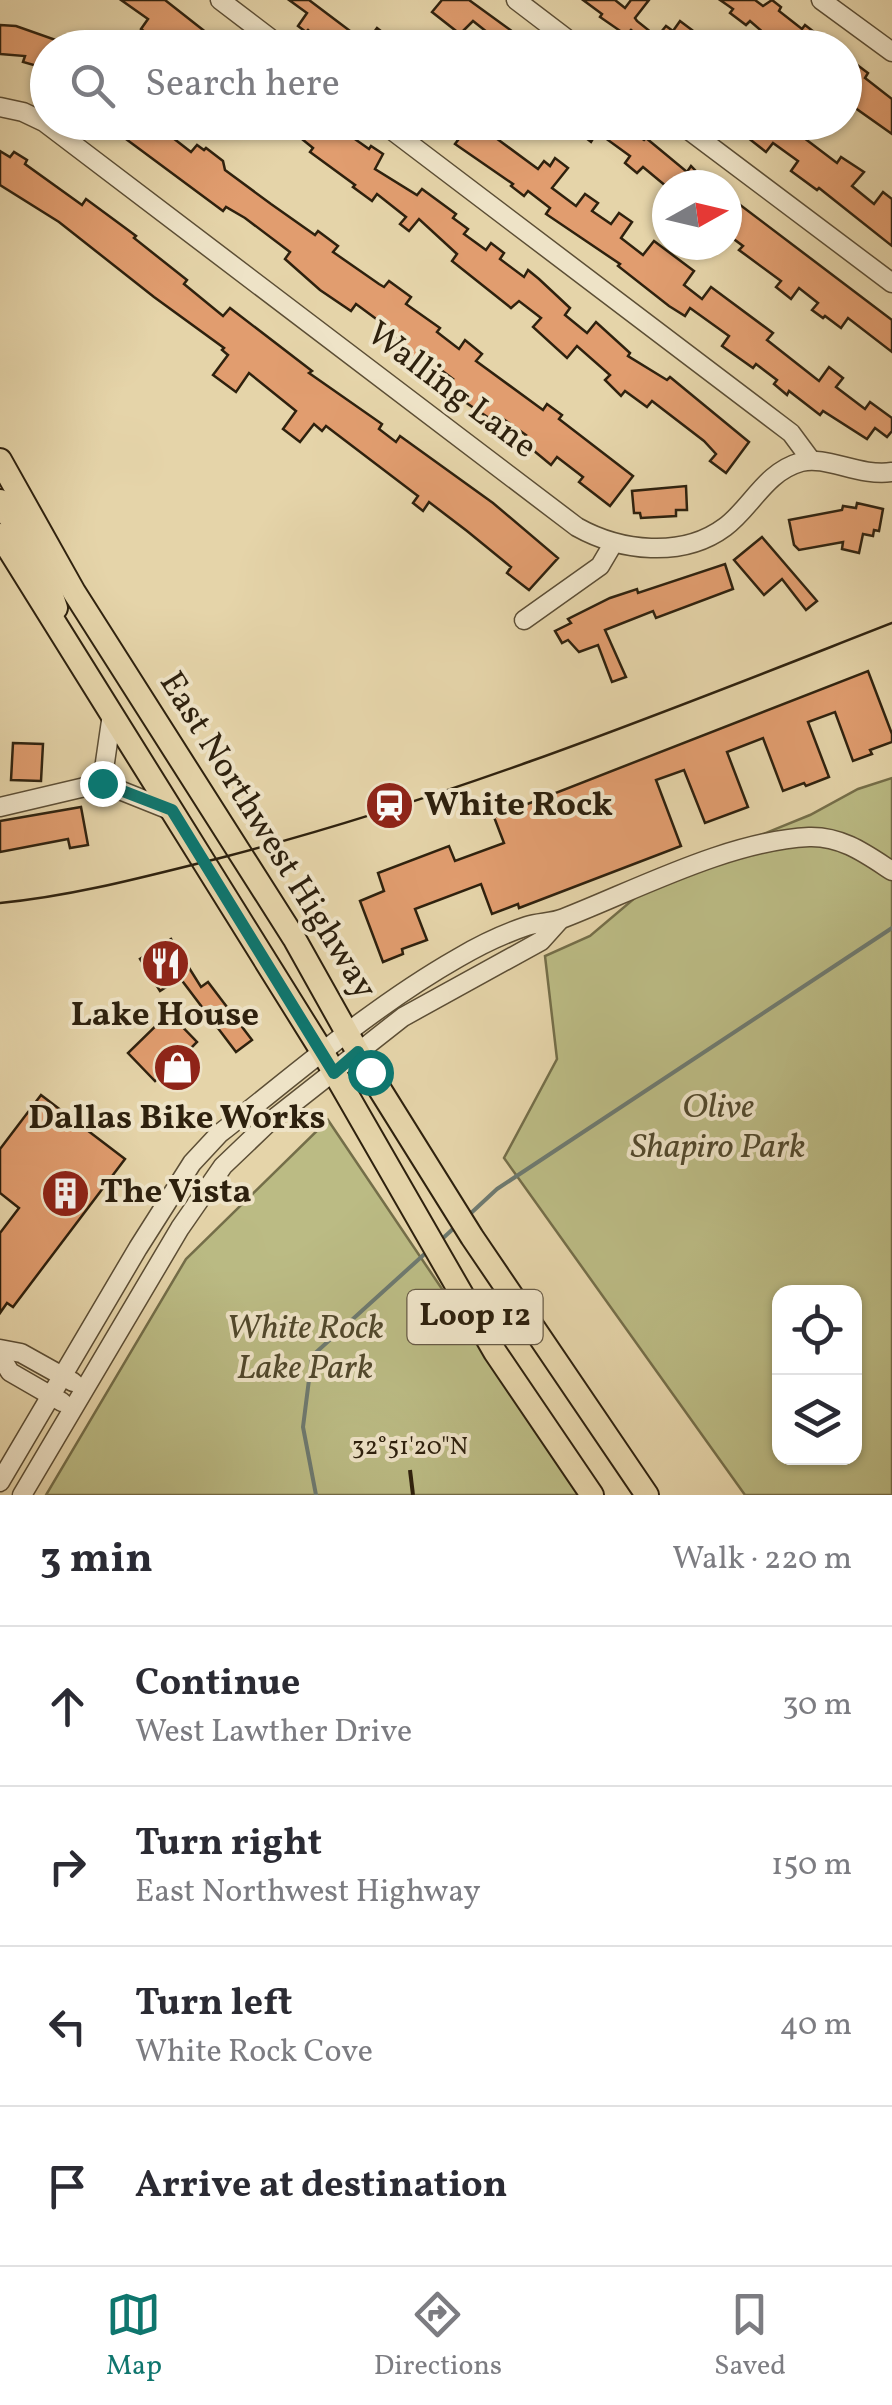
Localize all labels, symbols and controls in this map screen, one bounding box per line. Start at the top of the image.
search box [30,30,862,140]
icon: search [65,58,120,113]
text: Search here [145,59,340,112]
north arrow [652,170,742,260]
street label: Walling Lane [356,311,546,471]
street label: East Northwest Highway [147,663,388,1009]
route end [80,761,126,807]
station icon: White Rock [363,780,415,832]
place label: White Rock [424,782,613,830]
restaurant icon: Lake House [139,938,191,990]
place label: Lake House [71,992,259,1040]
shop icon: Dallas Bike Works [151,1041,203,1093]
route start [348,1050,394,1096]
park label: Olive Shapiro Park [630,1084,806,1172]
place label: Dallas Bike Works [28,1095,326,1143]
building icon: The Vista [39,1167,91,1219]
place label: The Vista [100,1169,252,1217]
map controls [772,1285,862,1465]
button: locate [772,1285,862,1375]
road number: Loop 12 [408,1290,542,1344]
park label: White Rock Lake Park [226,1305,384,1393]
button: layers [772,1375,862,1465]
text: 32°51'20"N [352,1430,468,1465]
text: 3 min [40,1531,153,1590]
text: Walk · 220 m [672,1538,852,1582]
text: Continue [135,1658,300,1711]
icon: ahead [40,1679,95,1734]
text: 30 m [782,1684,852,1728]
text: West Lawther Drive [135,1711,412,1755]
text: Turn right [135,1818,322,1871]
icon: right [40,1839,95,1894]
text: 150 m [771,1844,852,1888]
text: East Northwest Highway [135,1871,481,1915]
text: Turn left [135,1978,292,2031]
icon: left [40,1999,95,2054]
text: 40 m [780,2004,852,2048]
text: White Rock Cove [135,2031,373,2075]
icon: arrive [40,2159,95,2214]
text: Arrive at destination [135,2160,508,2213]
tab: Map [106,2287,162,2386]
tab: Directions [374,2287,502,2386]
tab: Saved [714,2287,786,2386]

